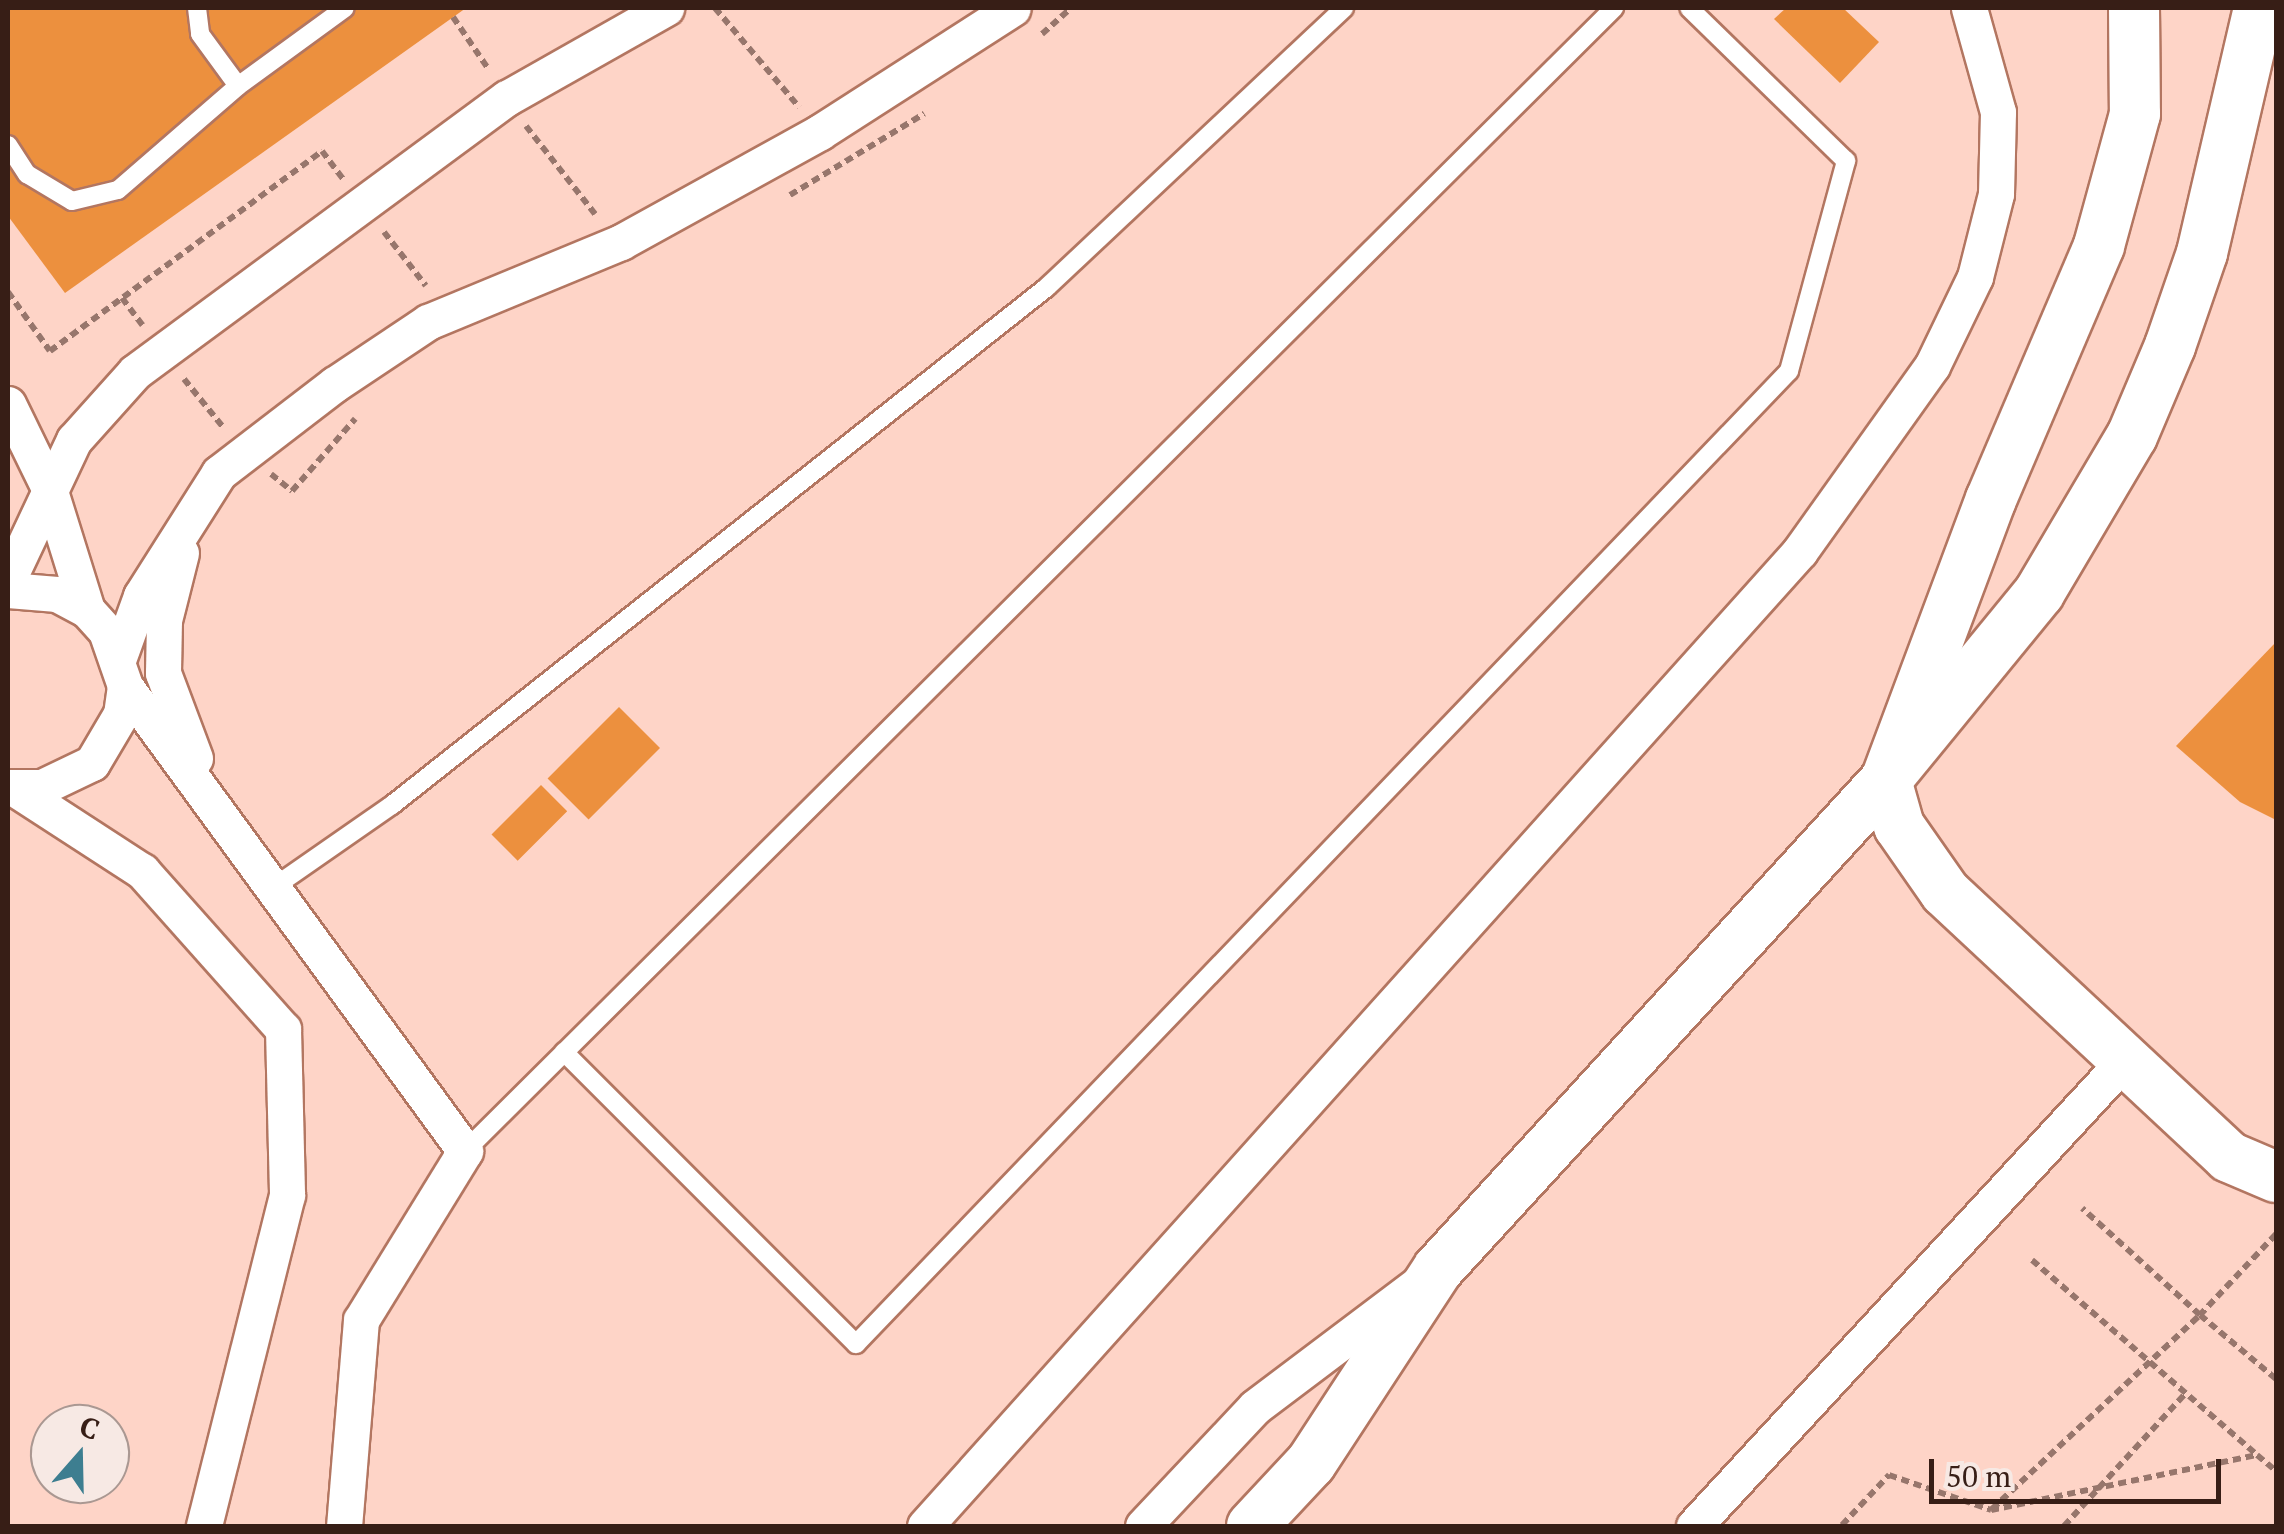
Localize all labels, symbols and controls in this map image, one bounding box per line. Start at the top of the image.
north arrow [30,1404,130,1504]
text: С [75,1407,105,1448]
scale bar [1934,1439,2226,1501]
text: 50 m [1946,1456,2011,1496]

